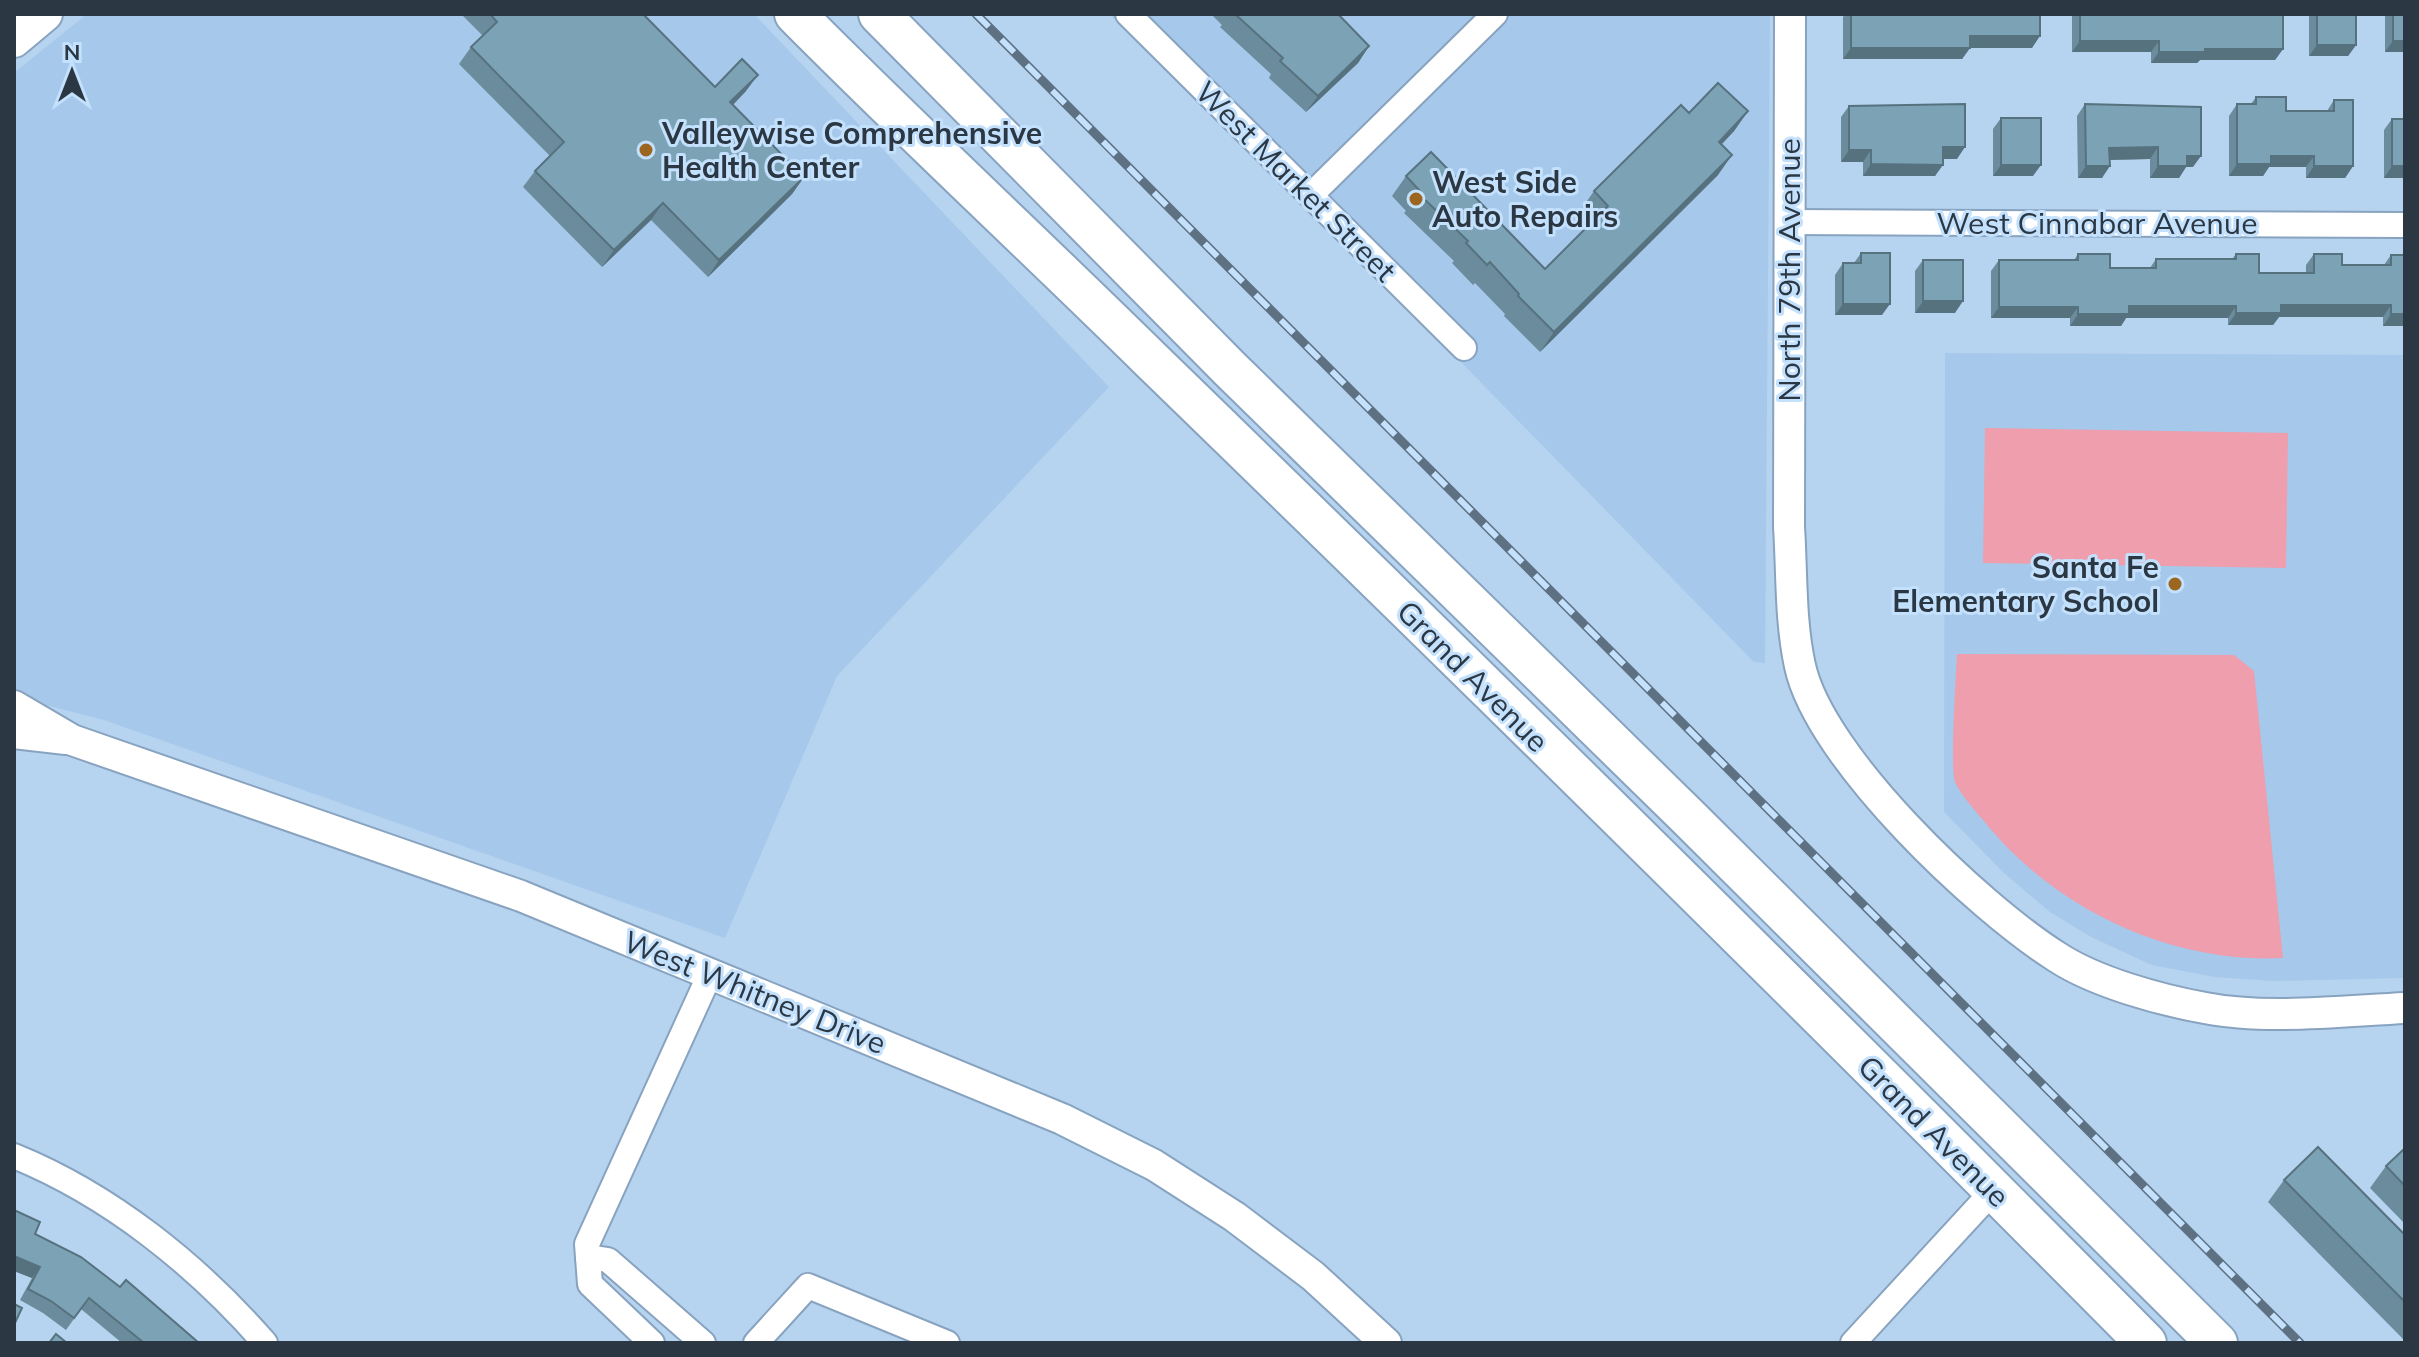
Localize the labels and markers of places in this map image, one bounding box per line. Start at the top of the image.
place label: Valleywise Comprehensive Health Center [661,114,1042,186]
marker: Valleywise Comprehensive Health Center [637,141,655,159]
place label: West Side Auto Repairs [1432,163,1618,235]
marker: West Side Auto Repairs [1407,190,1425,208]
place label: Santa Fe Elementary School [1892,548,2159,620]
marker: Santa Fe Elementary School [2166,575,2184,593]

